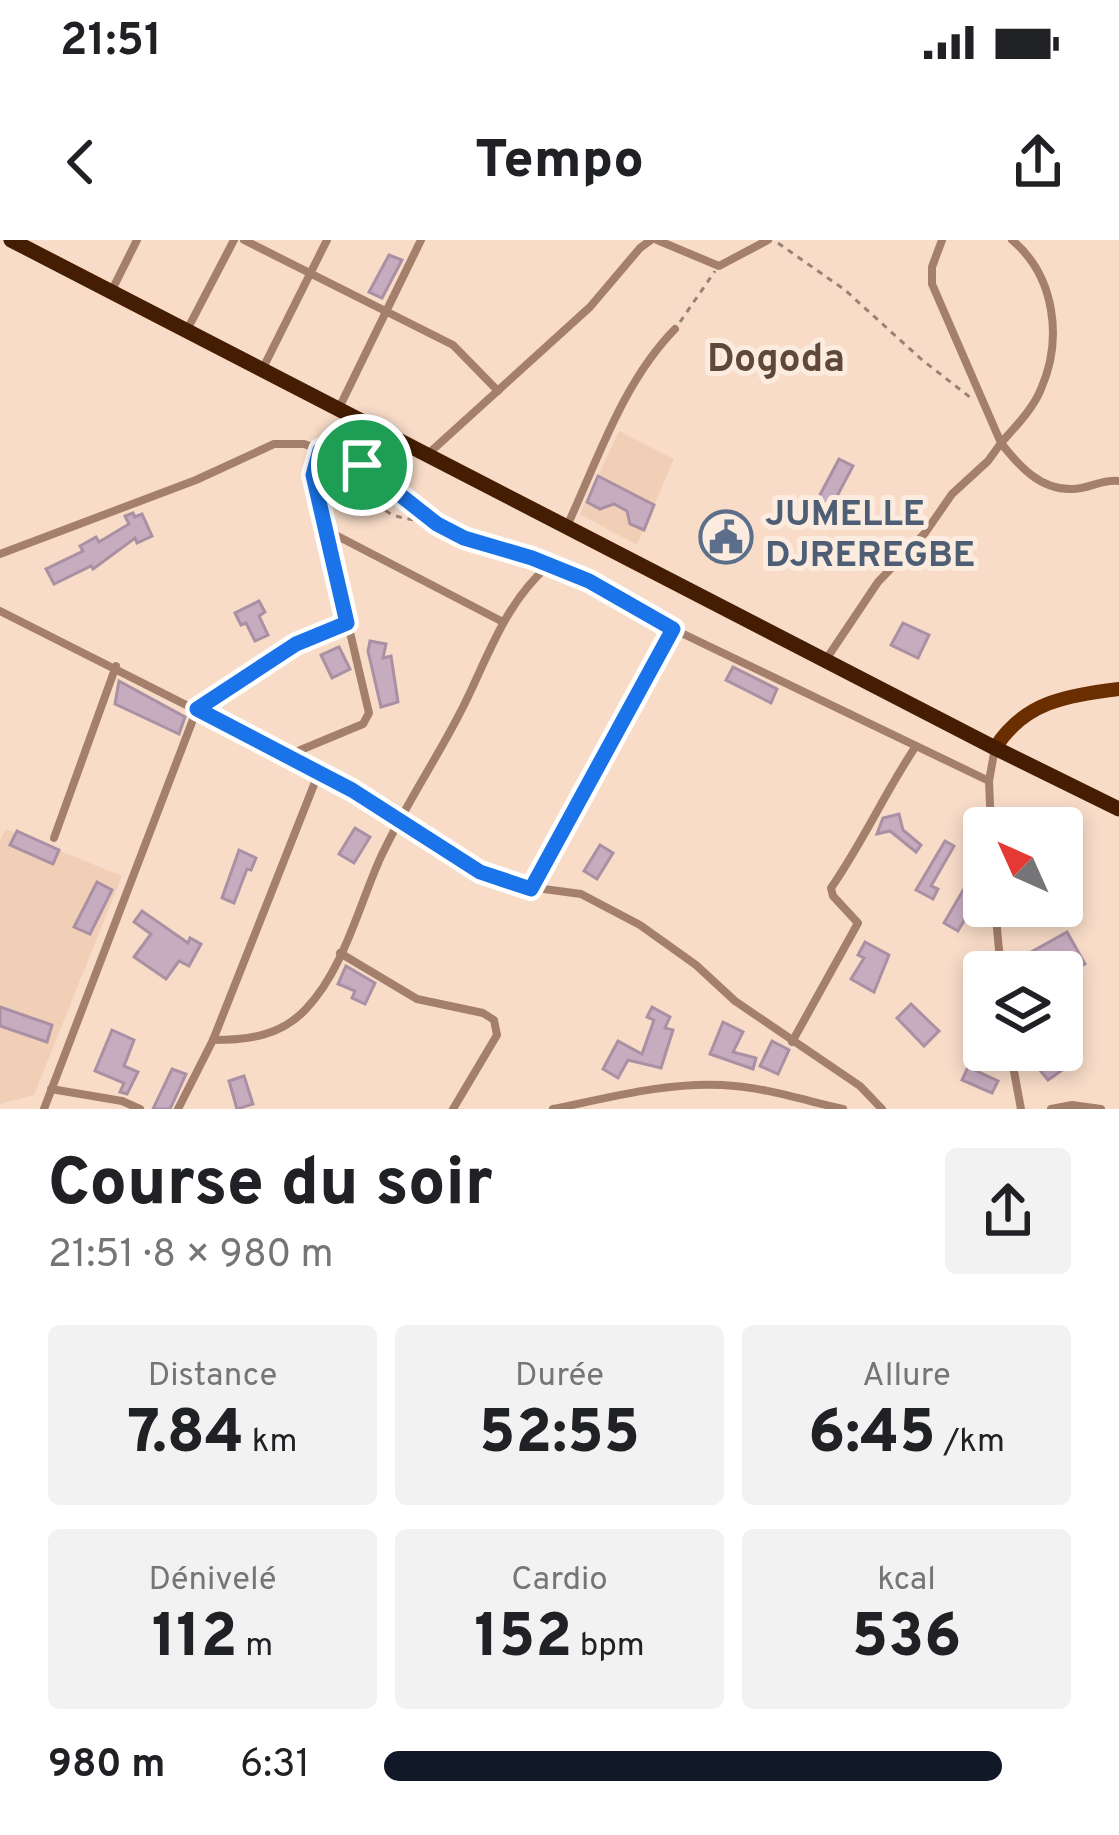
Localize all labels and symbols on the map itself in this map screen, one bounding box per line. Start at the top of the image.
district label: Dogoda [707,337,845,386]
pin [311,414,413,516]
place label: JUMELLE DJREREGBE [765,493,975,580]
public building icon: JUMELLE DJREREGBE [698,509,754,565]
north arrow [963,807,1083,927]

